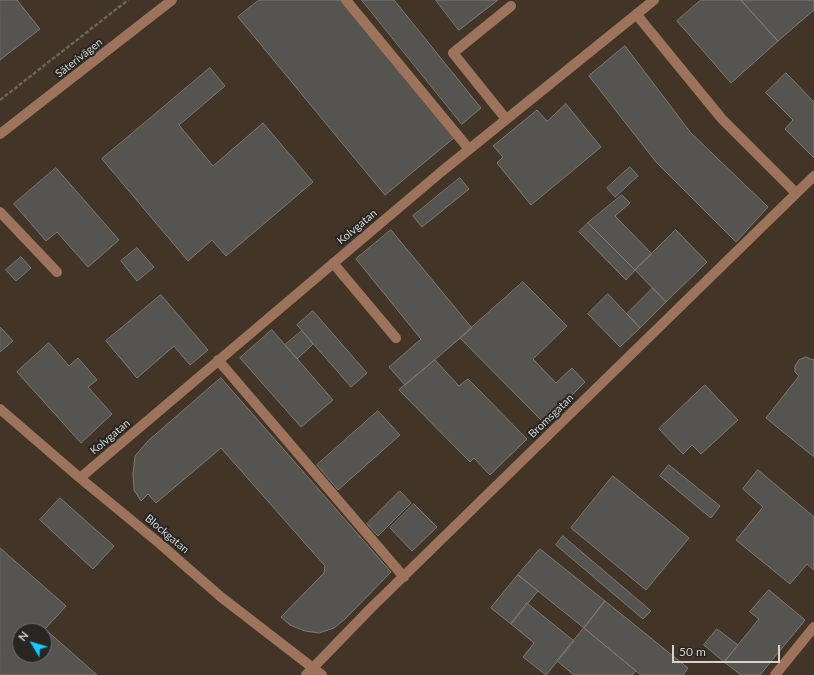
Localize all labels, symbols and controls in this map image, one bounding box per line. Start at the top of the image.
street label: Säterivägen [53,35,105,81]
street label: Kolvgatan [334,207,380,247]
street label: Bromsgatan [526,391,576,441]
street label: Kolvgatan [87,417,133,457]
street label: Blockgatan [142,512,192,556]
north arrow [12,623,52,663]
text: N [15,629,31,643]
scale bar [674,637,782,663]
text: 50 m [679,644,706,659]

